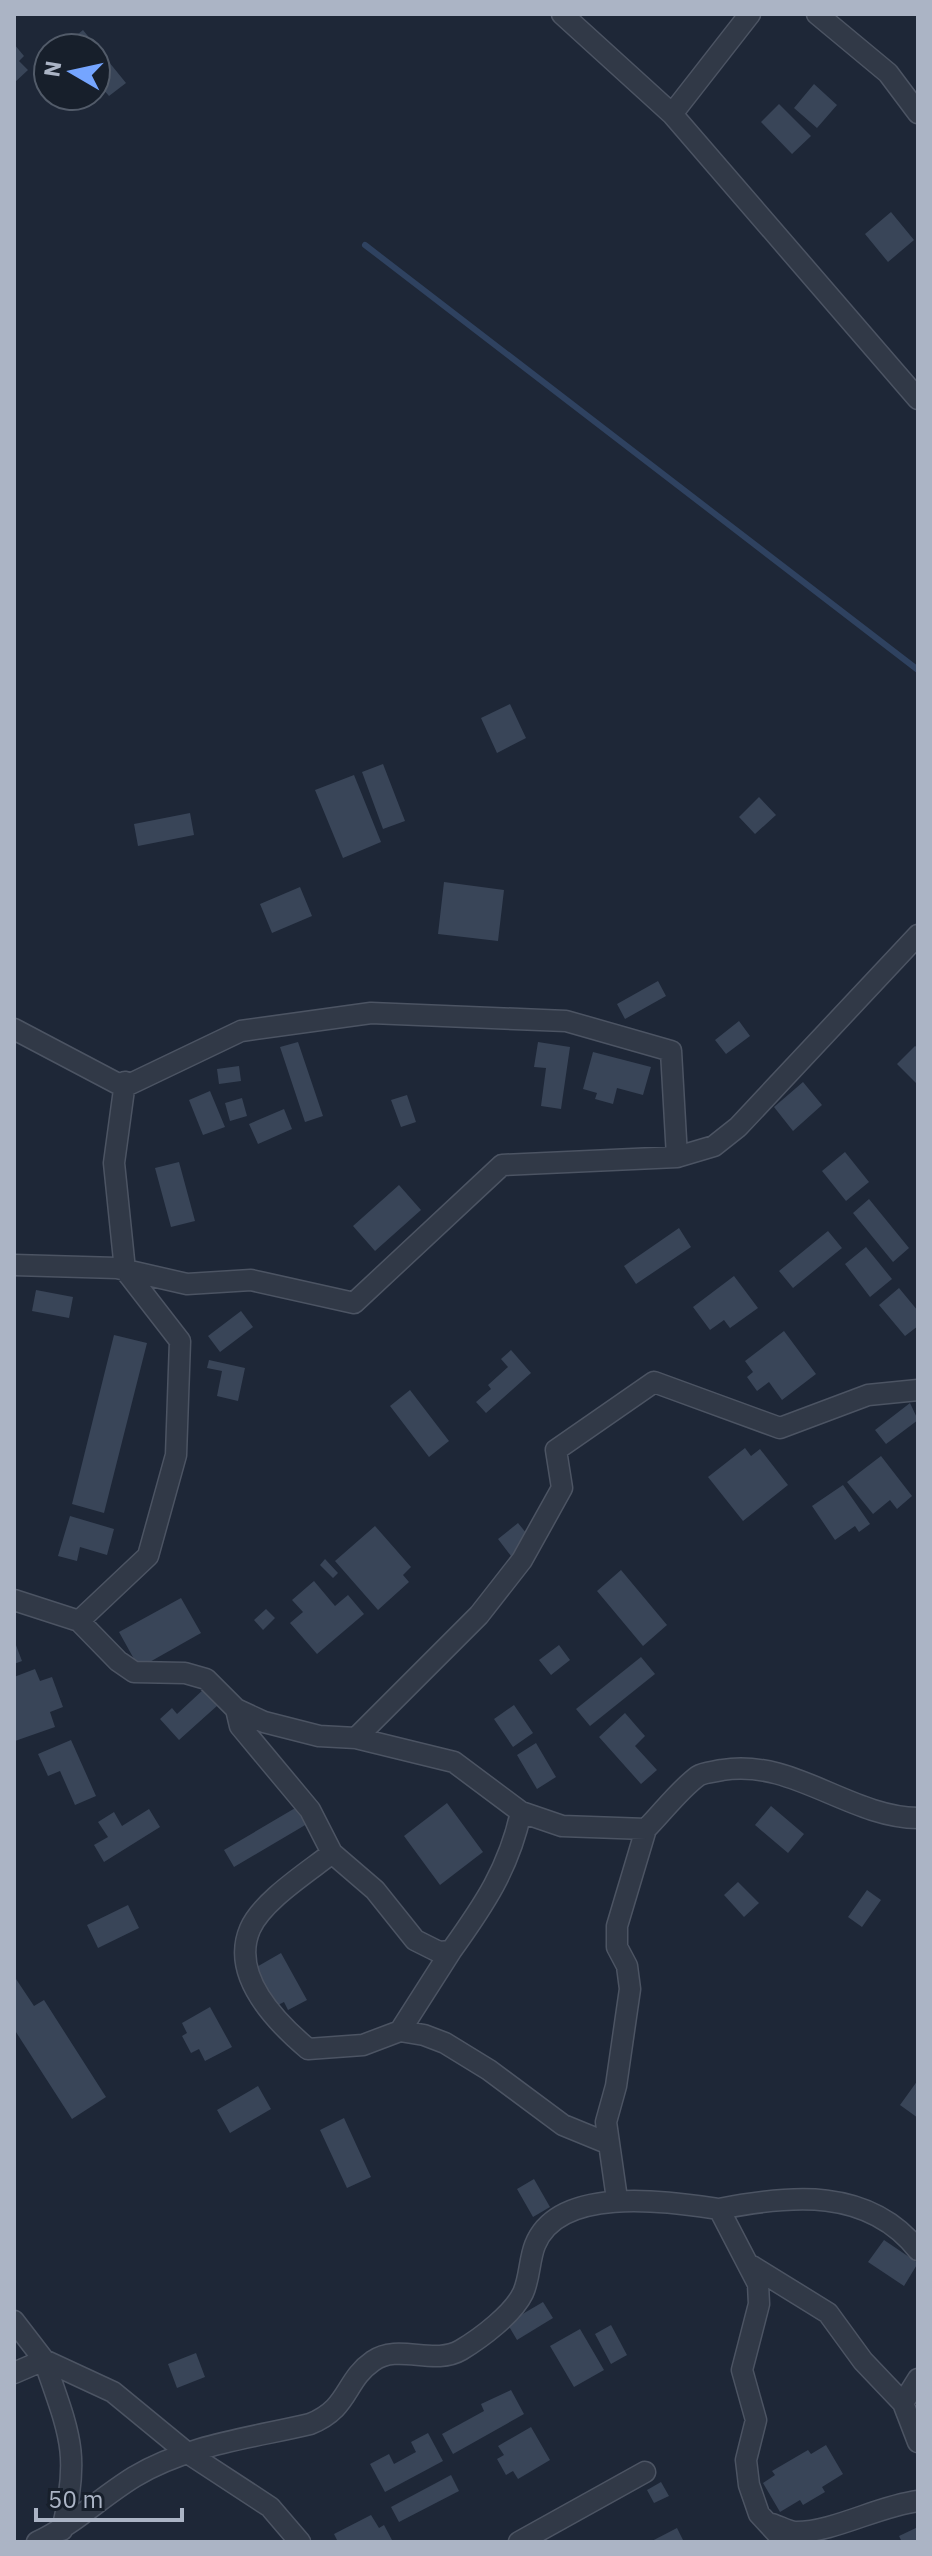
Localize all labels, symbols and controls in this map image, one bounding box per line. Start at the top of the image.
north arrow [32,32,112,112]
text: N [36,59,67,79]
scale bar [36,2472,182,2522]
text: 50 m [48,2483,103,2515]

